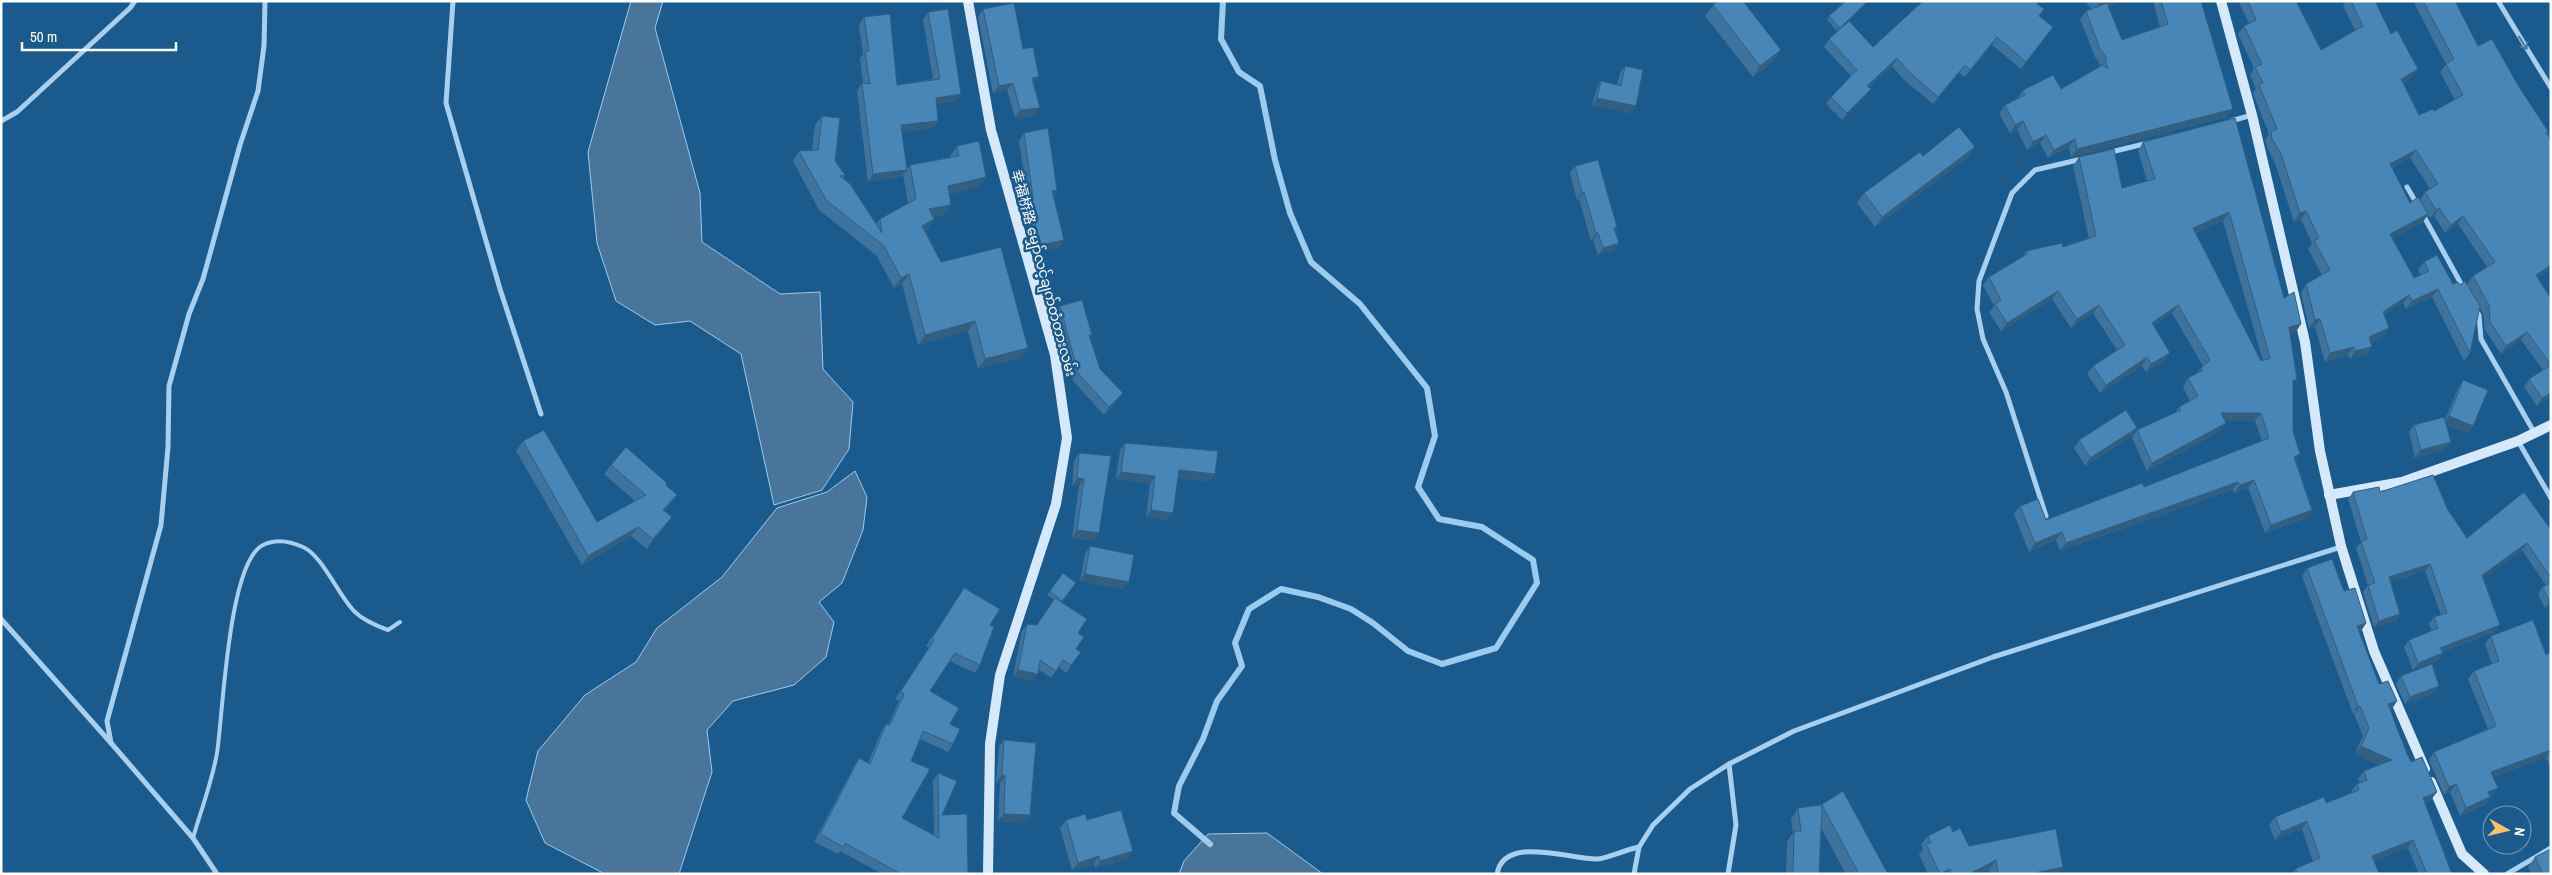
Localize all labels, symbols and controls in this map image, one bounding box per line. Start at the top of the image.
scale bar [22,20,176,52]
text: 50 m [30,26,57,47]
one-way arrow [2518,35,2528,49]
street label: 幸福桥路 မျှော်လင့်ချက်တံတားလမ်း [1005,167,1081,379]
north arrow [2482,805,2532,855]
text: N [2510,826,2529,837]

